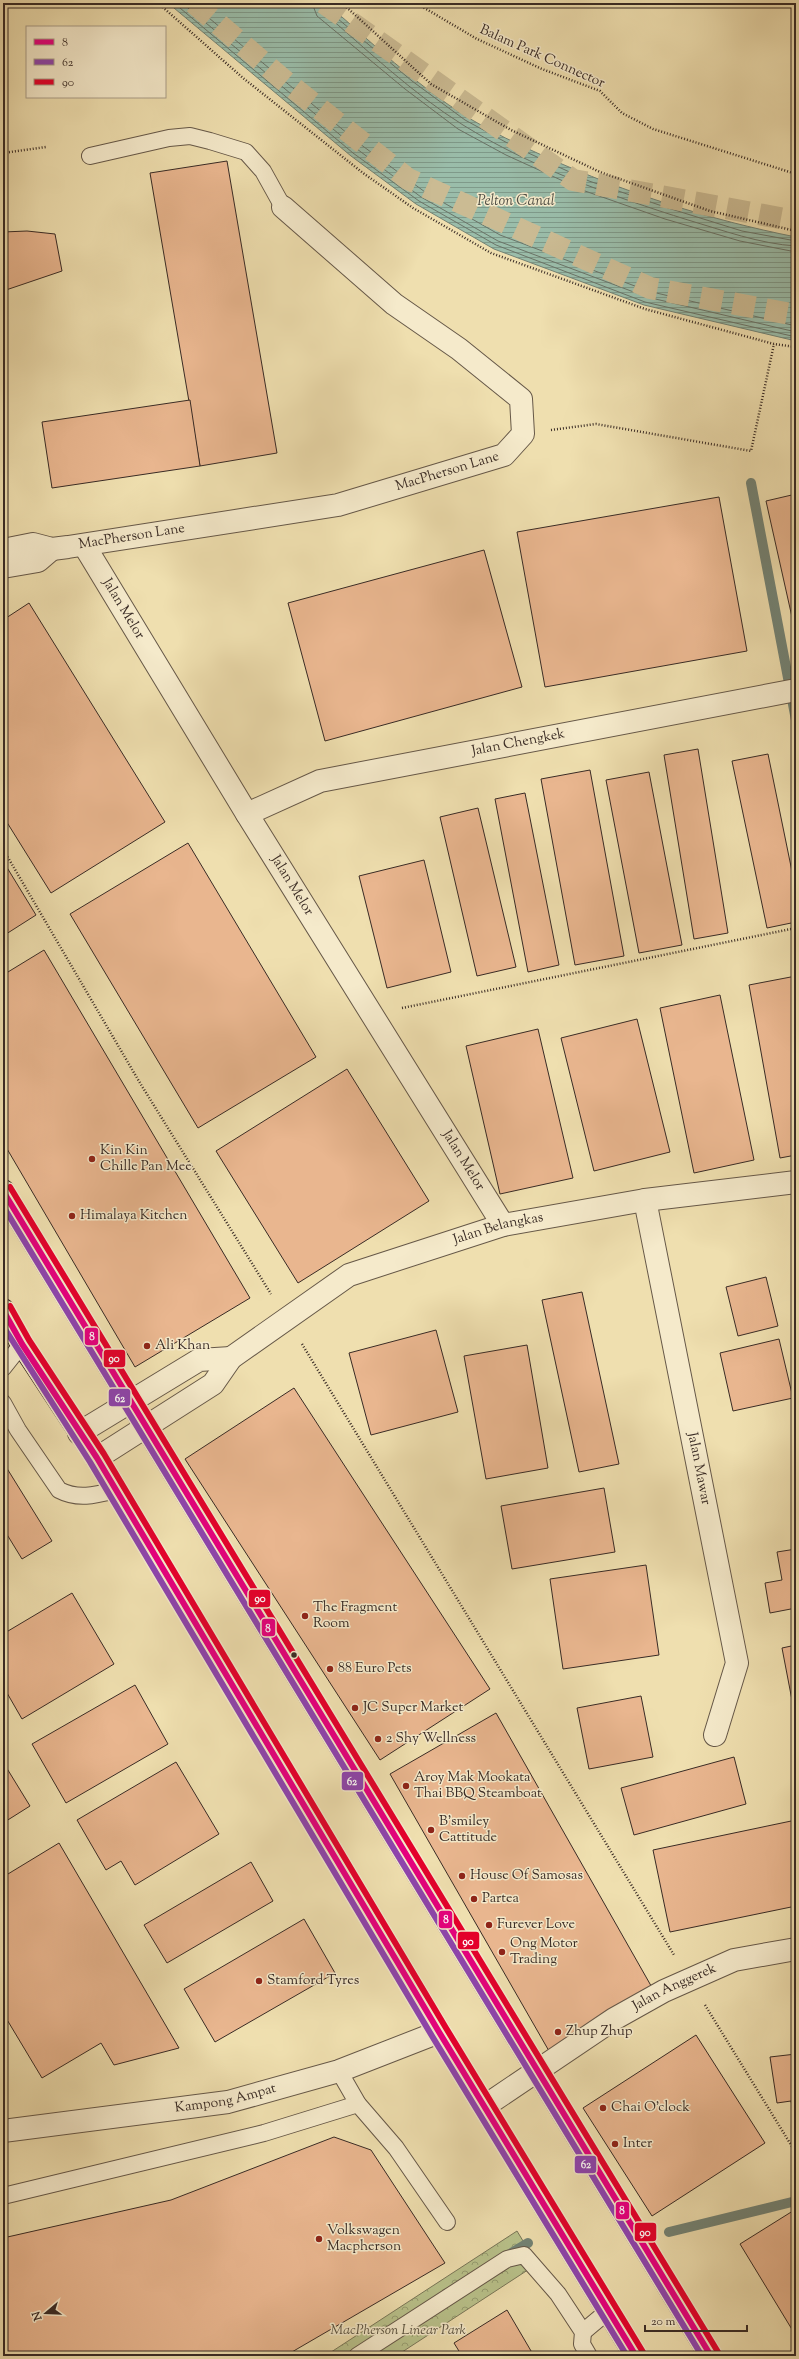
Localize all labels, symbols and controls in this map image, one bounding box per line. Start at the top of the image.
street label: Balam Park Connector [476,20,609,94]
legend [26,26,166,98]
text: 8 [62,34,68,52]
text: 62 [62,54,74,72]
text: 90 [62,74,74,92]
water label: Pelton Canal [477,191,555,212]
street label: MacPherson Lane [393,447,502,497]
street label: MacPherson Lane [77,519,186,555]
street label: Jalan Melor [96,574,149,644]
street label: Jalan Chengkek [469,724,567,762]
street label: Jalan Melor [265,851,319,920]
street label: Jalan Melor [436,1126,490,1195]
place label: Kin Kin Chille Pan Mee [100,1141,192,1177]
marker: Kin Kin Chille Pan Mee [87,1154,97,1164]
place label: Himalaya Kitchen [80,1206,188,1226]
street label: Jalan Belangkas [450,1208,545,1251]
marker: Himalaya Kitchen [67,1211,77,1221]
line badge: 8 [84,1327,99,1346]
text: 8 [89,1329,95,1345]
place label: Ali Khan [155,1336,210,1356]
marker: Ali Khan [142,1341,152,1351]
line badge: 90 [103,1349,126,1368]
text: 90 [108,1351,120,1367]
line badge: 62 [108,1388,131,1407]
text: 62 [115,1391,126,1407]
street label: Jalan Mawar [681,1430,715,1507]
line badge: 90 [248,1589,271,1608]
text: 90 [254,1591,266,1607]
place label: The Fragment Room [313,1598,397,1634]
marker: The Fragment Room [300,1611,310,1621]
line badge: 8 [261,1618,276,1637]
text: 8 [265,1621,271,1637]
unlabelled marker [289,1650,299,1660]
place label: 88 Euro Pets [338,1659,411,1679]
marker: 88 Euro Pets [325,1664,335,1674]
place label: JC Super Market [362,1698,463,1718]
marker: JC Super Market [350,1703,360,1713]
place label: 2 Shy Wellness [386,1729,476,1749]
marker: 2 Shy Wellness [373,1734,383,1744]
place label: Aroy Mak Mookata Thai BBQ Steamboat [414,1768,542,1804]
line badge: 62 [341,1771,364,1791]
text: 62 [347,1774,358,1790]
marker: Aroy Mak Mookata Thai BBQ Steamboat [401,1781,411,1791]
place label: B'smiley Cattitude [439,1812,497,1848]
marker: B'smiley Cattitude [426,1825,436,1835]
place label: House Of Samosas [470,1866,583,1886]
marker: House Of Samosas [457,1871,467,1881]
place label: Partea [482,1889,520,1909]
marker: Partea [469,1894,479,1904]
line badge: 8 [438,1910,453,1929]
text: 8 [443,1912,449,1928]
place label: Furever Love [497,1915,575,1935]
marker: Furever Love [484,1920,494,1930]
line badge: 90 [457,1931,480,1950]
text: 90 [462,1934,474,1950]
place label: Ong Motor Trading [510,1934,579,1970]
marker: Ong Motor Trading [497,1947,507,1957]
street label: Jalan Anggerek [628,1959,720,2017]
place label: Stamford Tyres [267,1971,359,1991]
marker: Stamford Tyres [254,1976,264,1986]
place label: Zhup Zhup [566,2022,633,2042]
marker: Zhup Zhup [553,2027,563,2037]
street label: Kampong Ampat [174,2079,279,2119]
place label: Chai O’clock [611,2098,690,2118]
marker: Chai O’clock [598,2103,608,2113]
place label: Inter [623,2134,653,2154]
marker: Inter [610,2139,620,2149]
line badge: 62 [574,2155,597,2174]
text: 62 [581,2157,592,2173]
line badge: 8 [615,2201,630,2220]
text: 8 [619,2203,625,2219]
place label: Volkswagen Macpherson [327,2221,401,2257]
line badge: 90 [634,2222,657,2242]
text: 90 [639,2225,651,2241]
marker: Volkswagen Macpherson [314,2234,324,2244]
north arrow [26,2293,66,2333]
scale bar [645,2307,747,2333]
text: N [28,2309,47,2324]
text: 20 m [651,2313,676,2331]
park label: MacPherson Linear Park [330,2321,467,2341]

